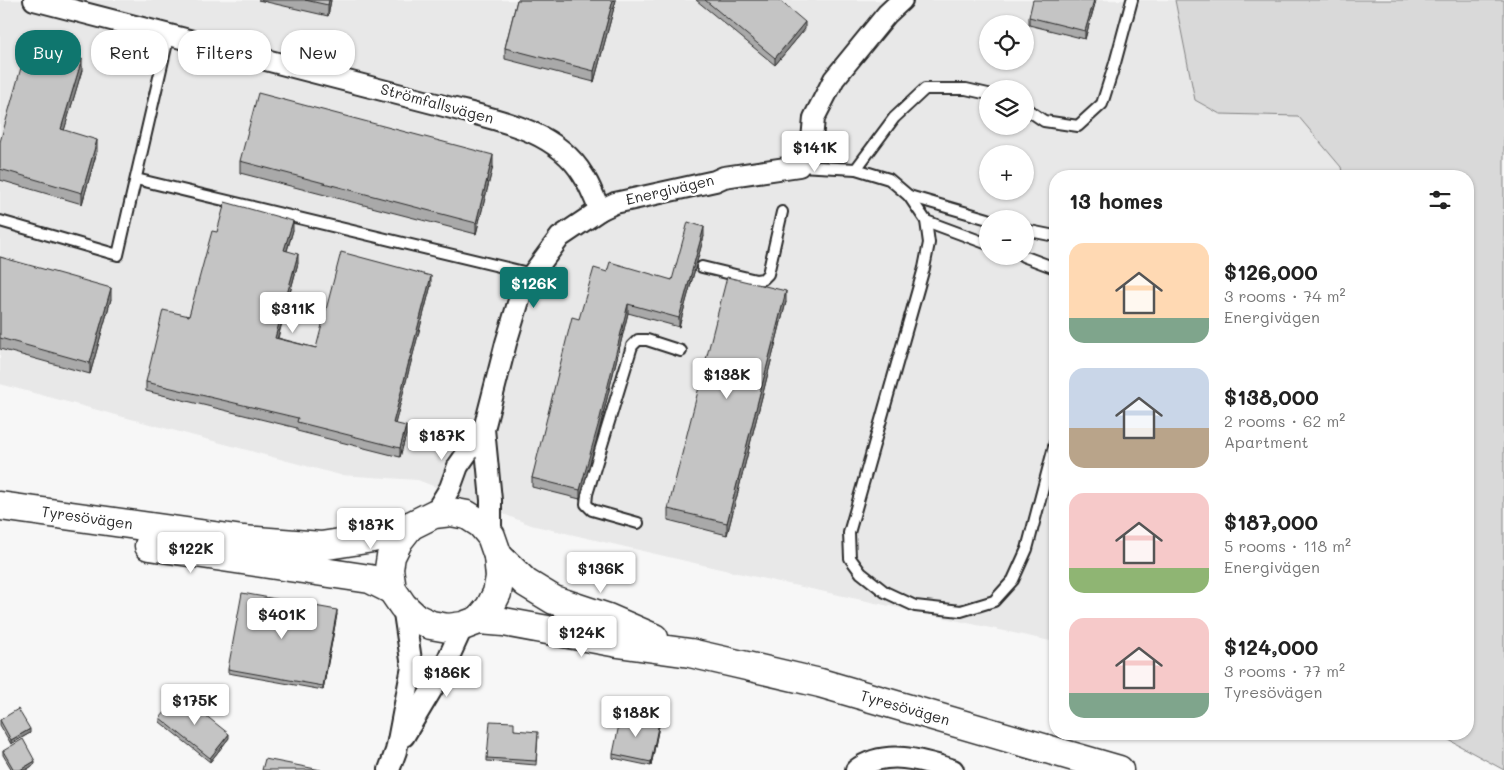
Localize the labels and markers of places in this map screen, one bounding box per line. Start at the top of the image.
pin: $141K [780,130,850,173]
pin: $126K [499,266,569,309]
pin: $311K [258,292,328,334]
pin: $138K [692,358,762,400]
pin: $187K [407,418,477,461]
pin: $187K [336,508,406,550]
pin: $122K [156,532,226,574]
pin: $136K [566,552,636,594]
pin: $401K [247,598,317,640]
pin: $124K [547,616,617,658]
pin: $186K [412,656,482,698]
pin: $175K [160,684,230,726]
pin: $188K [601,696,671,738]

